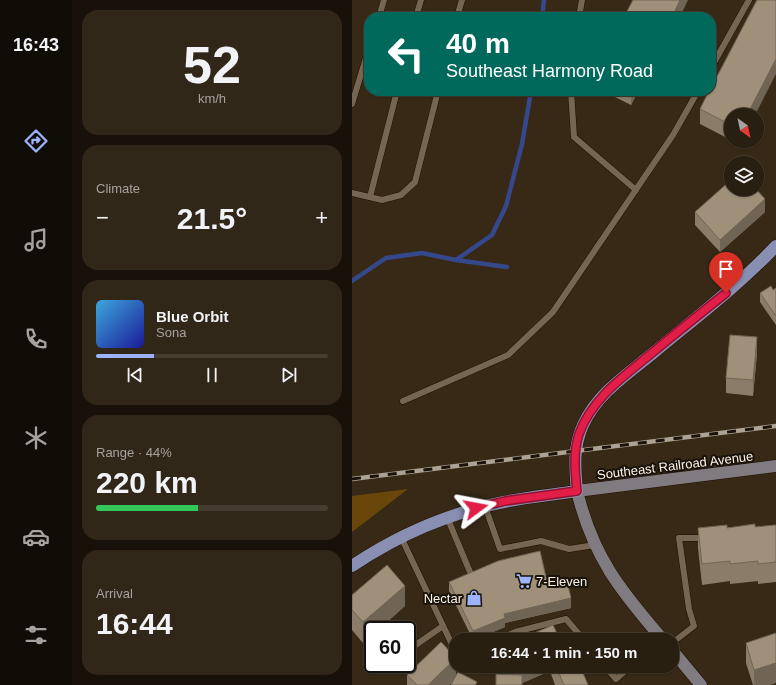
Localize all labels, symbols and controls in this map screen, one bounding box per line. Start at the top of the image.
icon: left [380,28,432,80]
text: 40 m [446,28,510,59]
text: 16:43 [13,35,59,55]
text: 52 [183,36,241,94]
text: Southeast Harmony Road [446,61,653,81]
text: km/h [198,91,226,106]
north arrow [724,108,764,148]
map controls [724,108,764,196]
icon: directions [22,127,50,155]
button: layers [724,156,764,196]
text: Climate [96,181,140,196]
text: 21.5° [177,202,247,235]
text: − [96,205,109,230]
text: + [315,205,328,230]
icon: music [22,226,50,254]
pin [709,252,743,293]
icon: arrive [715,258,737,280]
text: Blue Orbit [156,308,229,325]
icon: phone [22,325,50,353]
text: Sona [156,325,186,340]
icon: previous [124,364,146,386]
icon: pause [201,364,223,386]
icon: next [278,364,300,386]
icon: climate [22,424,50,452]
text: Range · 44% [96,445,172,460]
street label: Southeast Railroad Avenue [596,448,754,483]
text: 220 km [96,466,198,499]
position arrow [455,487,497,529]
icon: car [22,523,50,551]
supermarket icon: 7-Eleven [515,572,533,590]
place label: 7-Eleven [536,574,587,589]
text: Arrival [96,586,133,601]
shop icon: Nectar [465,589,483,607]
place label: Nectar [424,591,463,606]
text: 16:44 [96,607,173,640]
icon: filters [22,621,50,649]
speed limit sign: 60 [364,621,416,673]
text: 16:44 · 1 min · 150 m [491,644,637,661]

